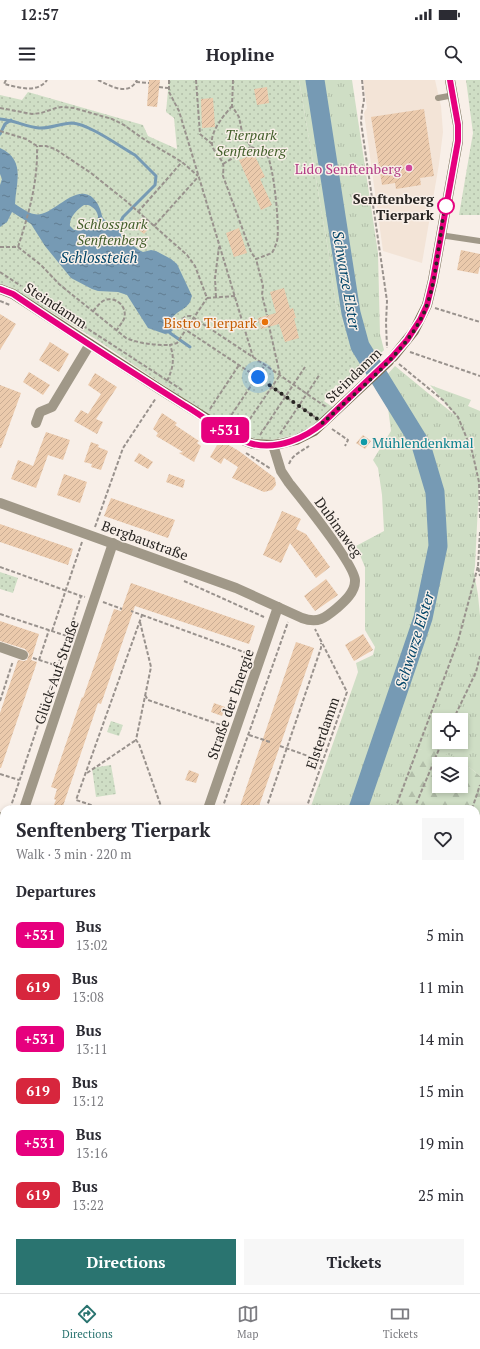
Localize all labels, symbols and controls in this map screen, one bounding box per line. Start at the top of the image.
text: 12:57 [20,4,59,24]
text: Hopline [206,42,274,66]
icon: menu [16,43,38,65]
icon: search [442,43,464,65]
park label: Tierpark Senftenberg [216,125,287,160]
place label: Lido Senftenberg [295,159,402,178]
marker: Lido Senftenberg [404,163,414,173]
place label: Senftenberg Tierpark [353,189,435,224]
marker: Senftenberg Tierpark [437,197,455,215]
park label: Schlosspark Senftenberg [77,214,148,249]
water label: Schwarze Elster [328,229,366,332]
water label: Schlossteich [60,247,138,267]
street label: Steindamm [21,278,91,332]
place label: Bistro Tierpark [164,313,258,332]
marker: Bistro Tierpark [260,317,270,327]
street label: Steindamm [321,343,385,407]
your location [248,367,268,387]
line badge: +531 [197,417,253,443]
text: +531 [209,420,241,439]
place label: Mühlendenkmal [372,433,474,452]
marker: Mühlendenkmal [359,437,369,447]
street label: Dubinaweg [311,493,368,561]
street label: Bergbaustraße [99,516,191,564]
water label: Schwarze Elster [390,588,439,691]
street label: Glück-Auf-Straße [29,617,83,727]
street label: Straße der Energie [202,646,258,762]
street label: Elsterdamm [301,694,343,772]
map controls [432,713,468,793]
button: locate [432,713,468,749]
button: layers [432,757,468,793]
text: Senftenberg Tierpark [16,817,210,842]
button: heart [422,818,464,860]
text: Walk · 3 min · 220 m [16,845,131,863]
text: Departures [16,881,96,901]
text: Bus [76,916,102,936]
text: +531 [24,925,56,944]
text: 5 min [426,925,464,945]
text: 13:02 [76,936,108,954]
text: Bus [72,968,98,988]
text: 619 [26,977,50,996]
text: 11 min [418,977,464,997]
text: 13:08 [72,988,104,1006]
text: Bus [76,1020,102,1040]
text: +531 [24,1029,56,1048]
text: 14 min [418,1029,464,1049]
text: 13:11 [76,1040,108,1058]
text: Bus [72,1072,98,1092]
text: 619 [26,1081,50,1100]
text: 15 min [418,1081,464,1101]
text: 13:12 [72,1092,104,1110]
text: Bus [76,1124,102,1144]
text: +531 [24,1133,56,1152]
text: 19 min [418,1133,464,1153]
text: 13:16 [76,1144,108,1162]
text: Bus [72,1176,98,1196]
text: 619 [26,1185,50,1204]
text: 25 min [418,1185,464,1205]
text: 13:22 [72,1196,104,1214]
button: Directions [16,1239,236,1285]
button: Tickets [244,1239,464,1285]
tab: Directions [62,1303,113,1341]
tab: Map [237,1303,259,1341]
tab: Tickets [383,1303,418,1341]

